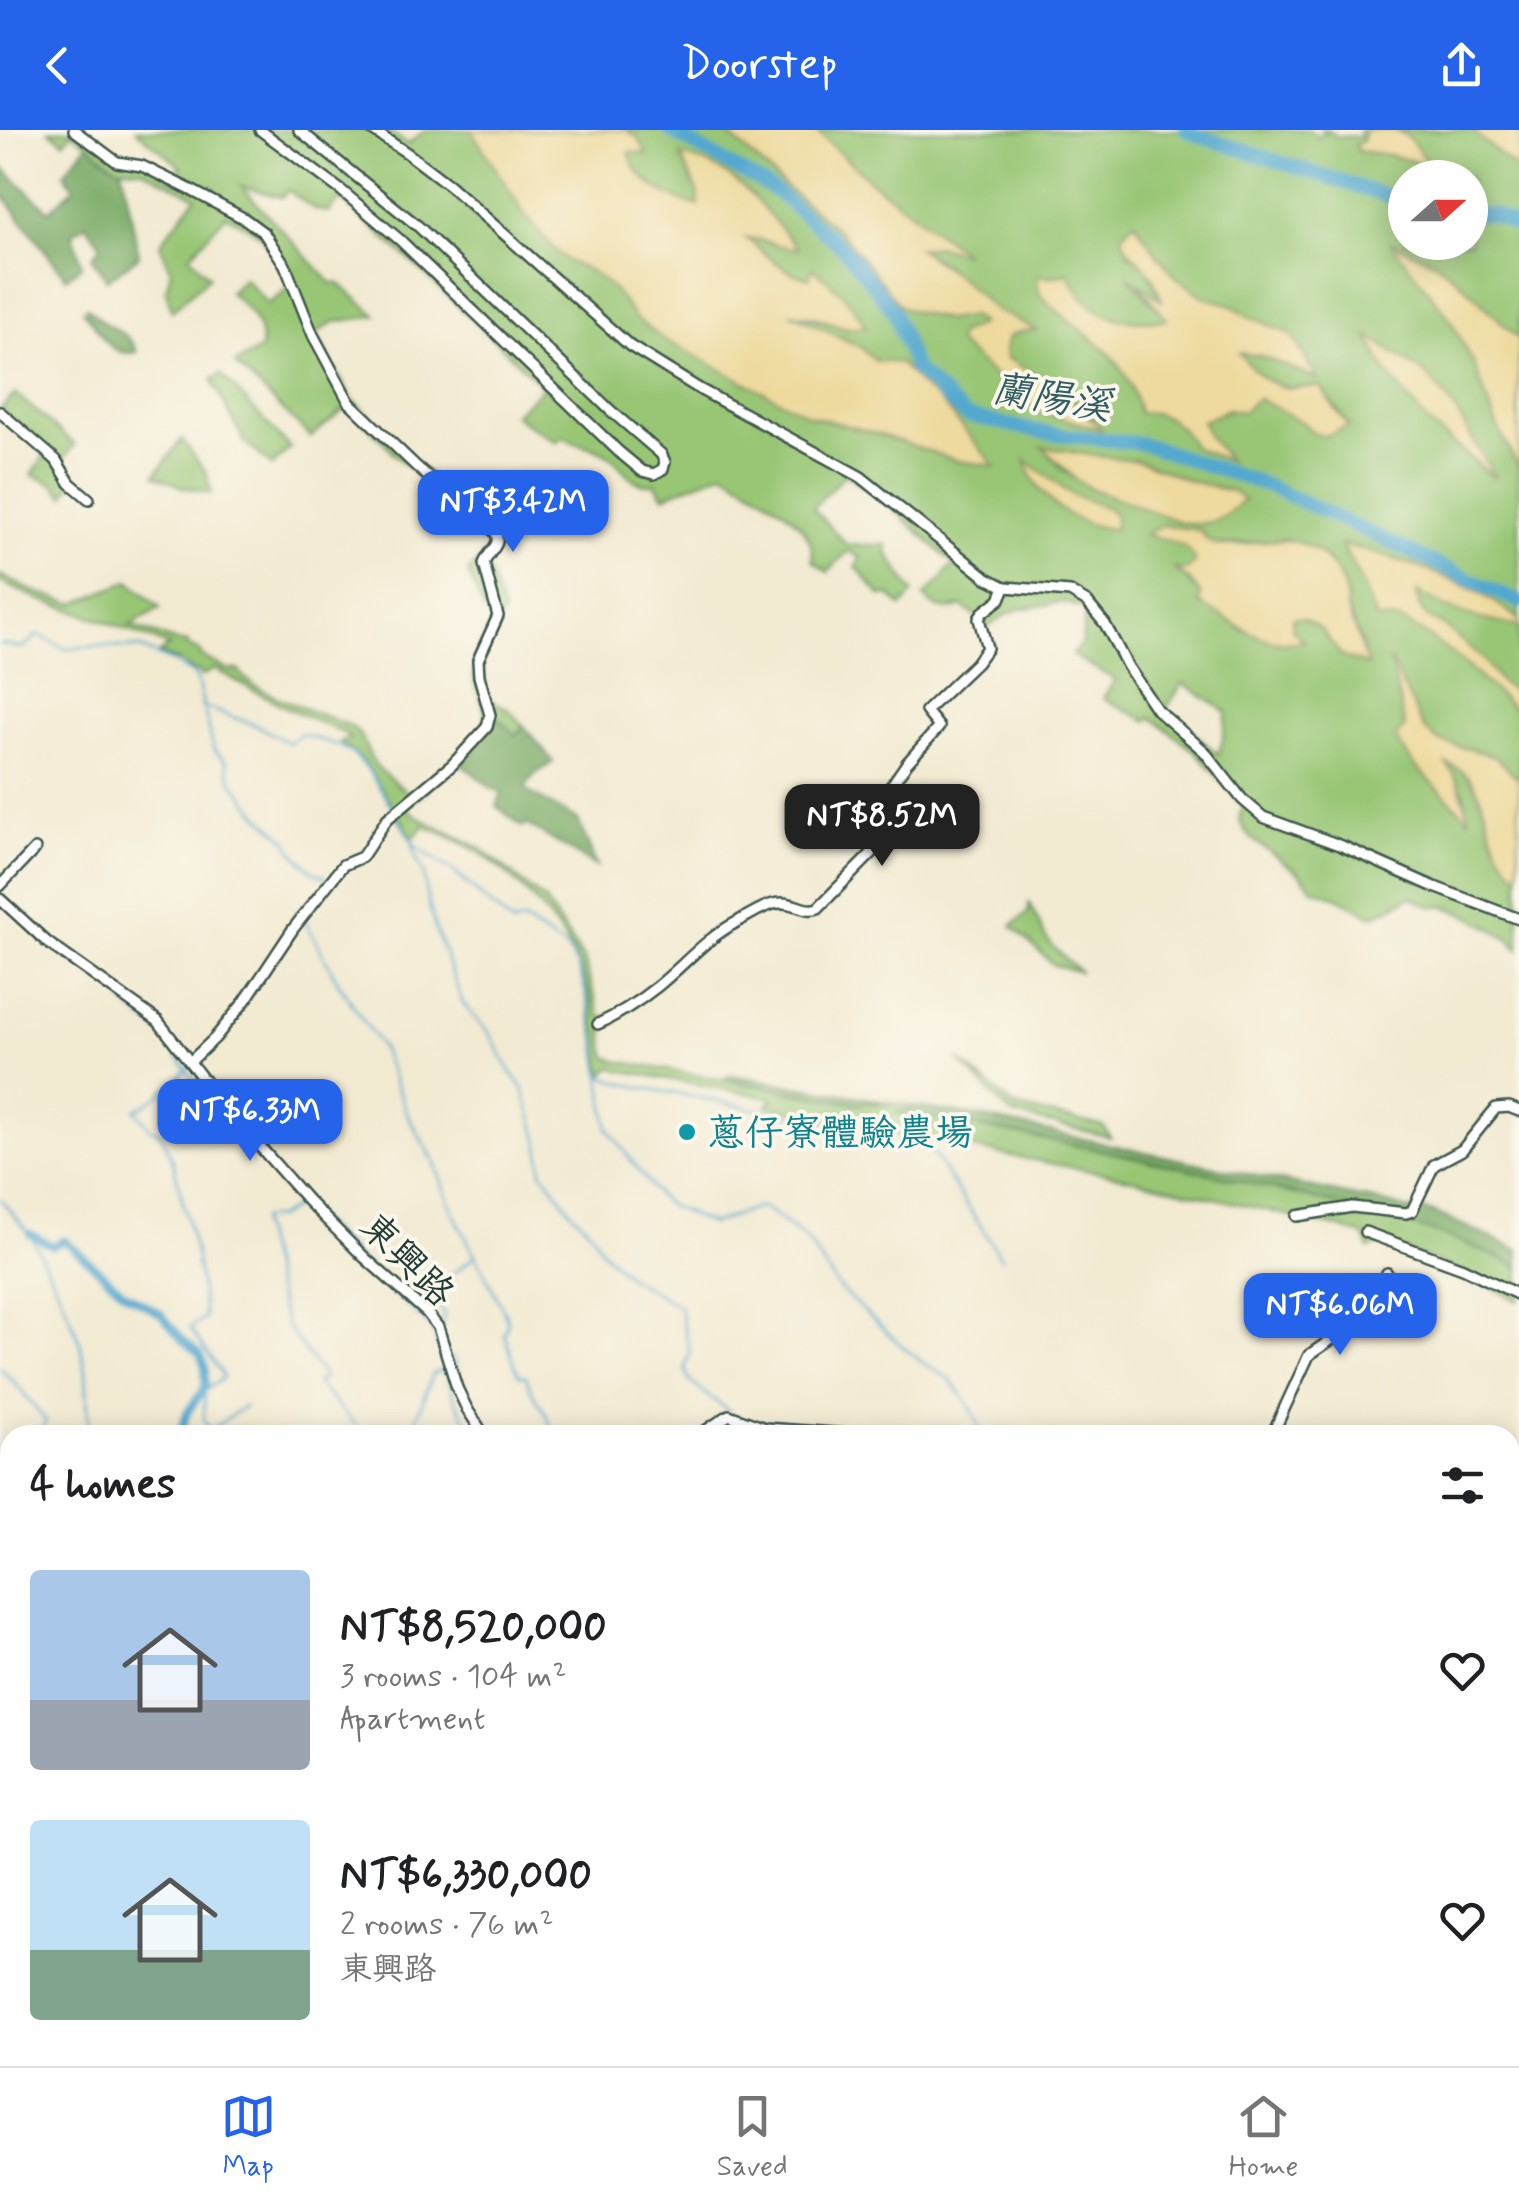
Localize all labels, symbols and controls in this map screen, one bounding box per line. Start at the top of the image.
text: Doorstep [681,36,838,95]
icon: back [30,38,85,93]
icon: share [1434,38,1489,93]
north arrow [1388,160,1488,260]
map controls [1388,160,1488,260]
water label: 蘭陽溪 [988,364,1117,434]
pin: NT$3.42M [410,470,616,555]
text: NT$3.42M [440,481,586,523]
pin: NT$8.52M [779,784,985,869]
text: NT$8.52M [807,795,957,837]
pin: NT$6.33M [147,1079,353,1164]
text: NT$6.33M [179,1090,321,1132]
place label: 蔥仔寮體驗農場 [707,1110,973,1159]
marker: 蔥仔寮體驗農場 [676,1121,698,1143]
street label: 東興路 [349,1203,464,1318]
pin: NT$6.06M [1237,1273,1443,1358]
text: NT$6.06M [1266,1284,1414,1326]
text: 4 homes [30,1458,176,1513]
icon: filters [1435,1458,1490,1513]
text: NT$8,520,000 [340,1601,607,1656]
icon: home [110,1610,230,1730]
icon: heart [1435,1643,1490,1698]
text: 3 rooms · 104 m² [340,1656,566,1698]
text: Apartment [340,1698,485,1740]
text: NT$6,330,000 [340,1849,592,1904]
icon: home [110,1860,230,1980]
icon: heart [1435,1893,1490,1948]
text: 2 rooms · 76 m² [340,1904,553,1946]
text: 東興路 [340,1949,436,1991]
tab: Map [221,2089,276,2186]
tab: Saved [717,2089,788,2186]
tab: Home [1229,2089,1298,2186]

